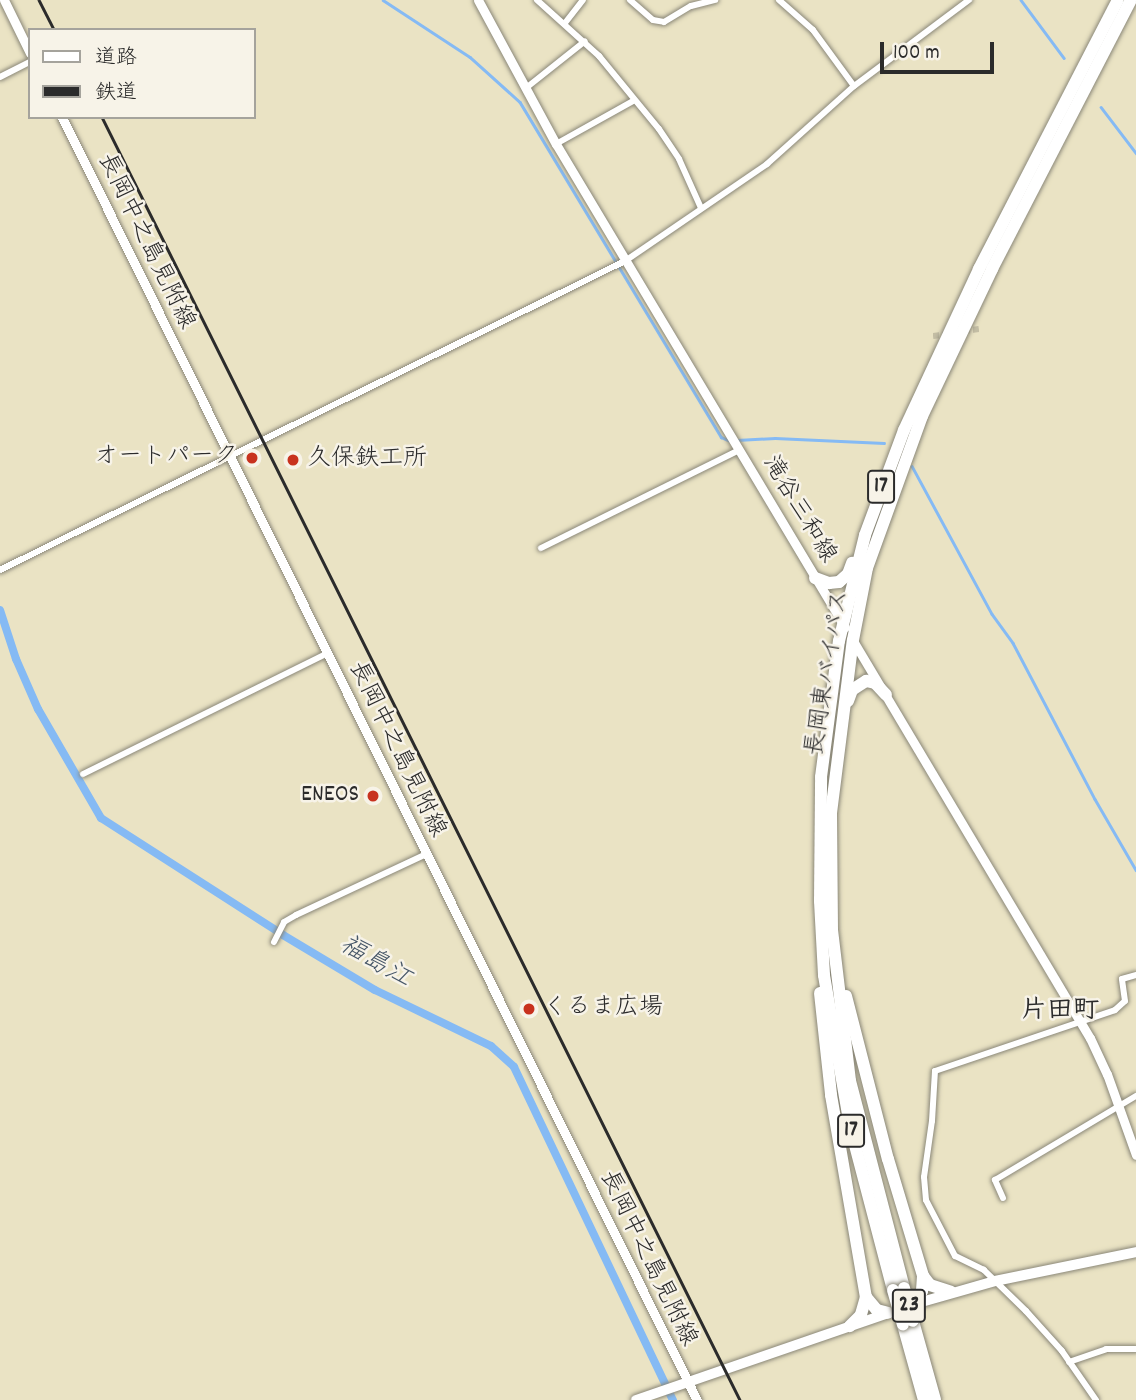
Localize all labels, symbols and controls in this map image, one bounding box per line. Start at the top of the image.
legend [28,28,256,119]
scale bar [884,28,998,72]
text: 100 m [893,39,940,69]
text: 道路 [95,44,137,74]
text: 鉄道 [95,79,137,109]
street label: 長岡中之島見附線 [90,149,200,335]
place label: オートパーク [94,444,238,472]
place label: 久保鉄工所 [307,446,427,474]
marker: オートパーク [244,450,260,466]
street label: 滝谷三和線 [755,451,841,569]
marker: 久保鉄工所 [285,452,301,468]
road number: 17 [867,467,895,506]
street label: 長岡東バイパス [802,588,856,758]
street label: 長岡中之島見附線 [341,657,451,843]
place label: ENEOS [301,782,359,810]
marker: ENEOS [365,788,381,804]
water label: 福島江 [333,930,417,996]
place label: くるま広場 [543,995,663,1023]
district label: 片田町 [1021,996,1099,1028]
marker: くるま広場 [521,1001,537,1017]
road number: 17 [837,1112,865,1150]
street label: 長岡中之島見附線 [592,1166,702,1352]
road number: 23 [892,1287,926,1326]

